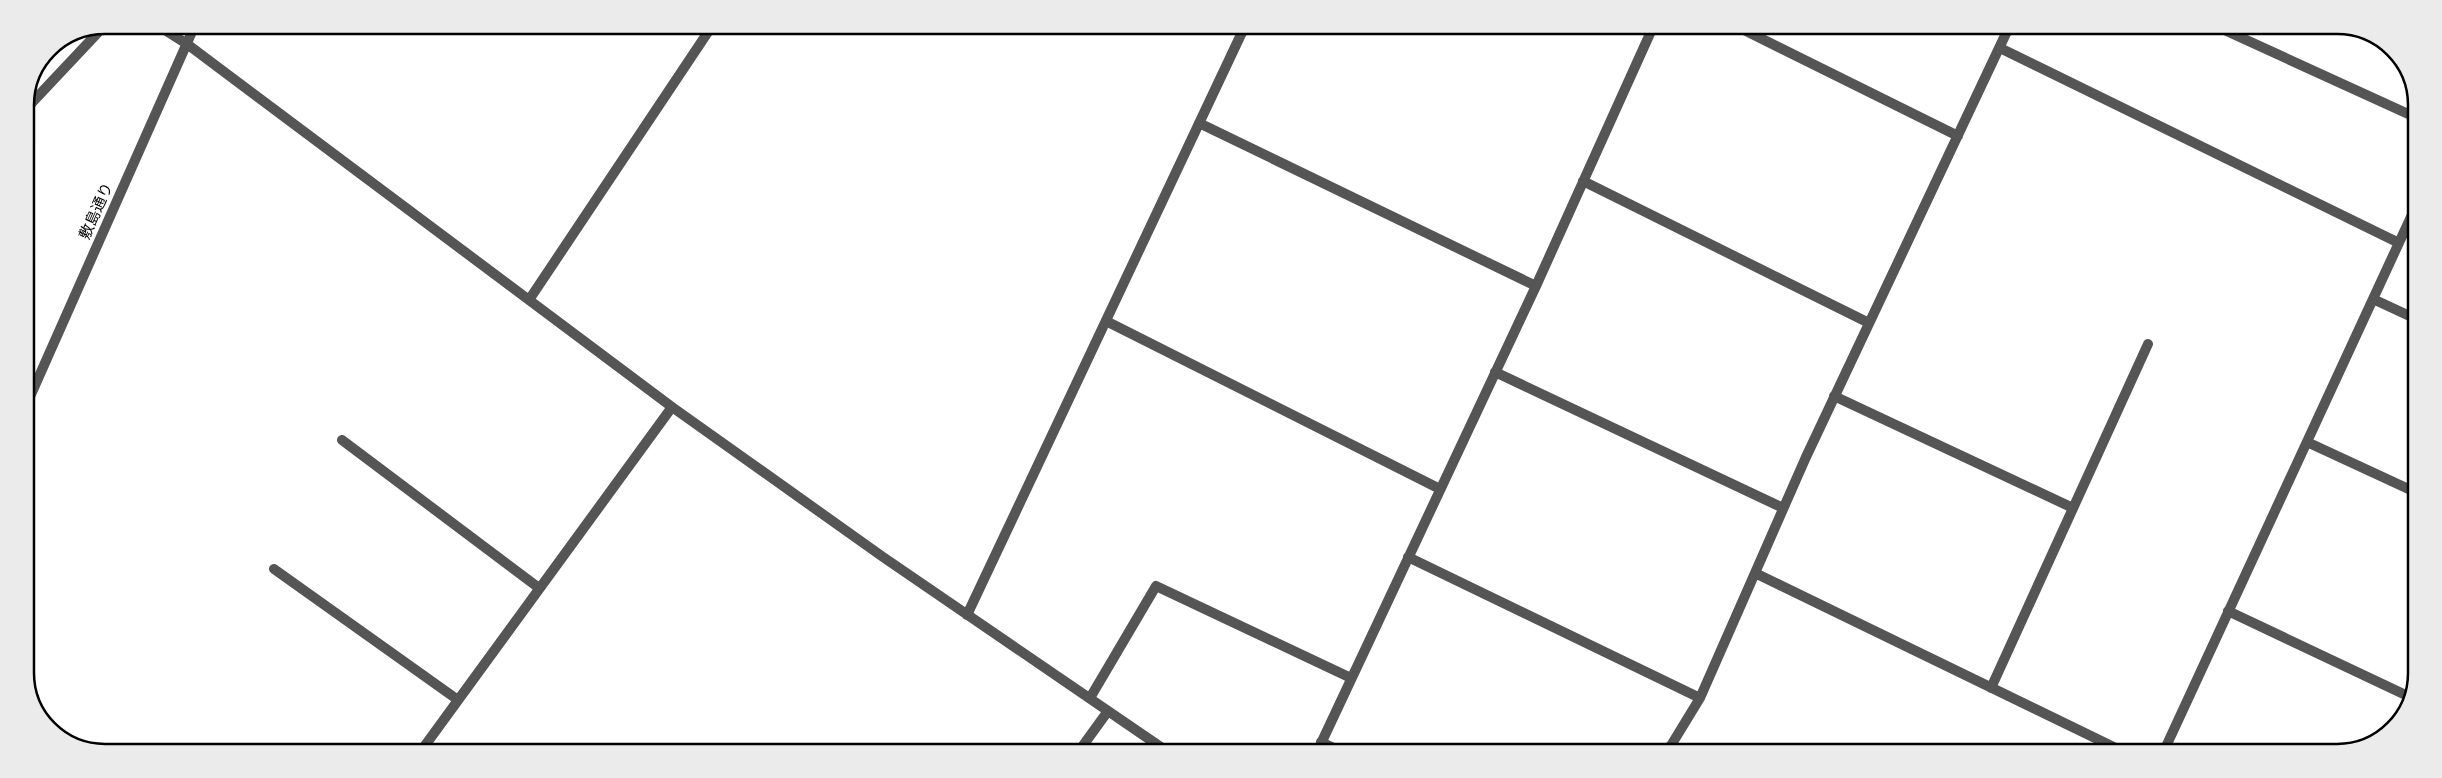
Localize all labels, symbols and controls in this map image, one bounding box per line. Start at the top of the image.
street label: 敷島通り [75,180,116,242]

